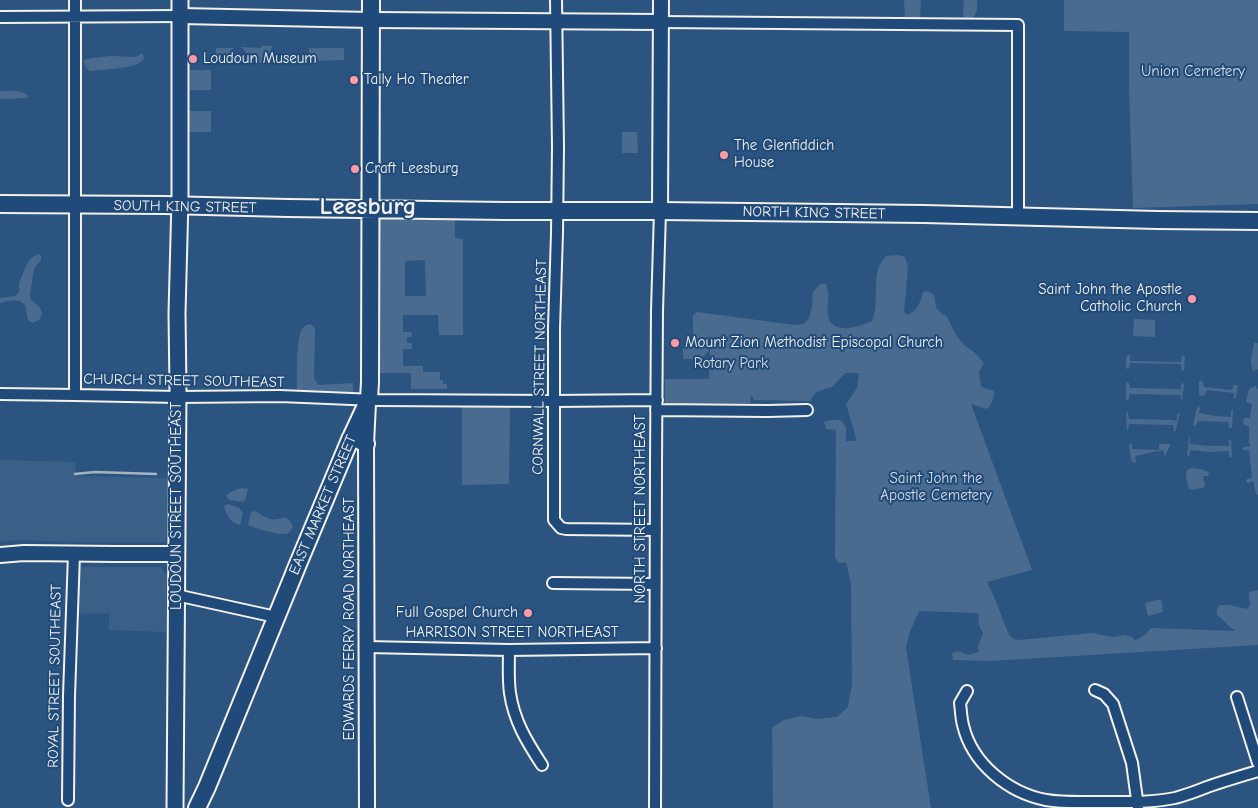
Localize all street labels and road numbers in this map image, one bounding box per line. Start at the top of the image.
street label: SOUTH KING STREET [113,197,257,217]
street label: NORTH KING STREET [742,203,886,223]
street label: CORNWALL STREET NORTHEAST [529,259,551,475]
street label: CHURCH STREET SOUTHEAST [83,370,285,392]
street label: LOUDOUN STREET SOUTHEAST [168,402,186,610]
street label: NORTH STREET NORTHEAST [632,414,650,604]
street label: EAST MARKET STREET [285,432,361,578]
street label: EDWARDS FERRY ROAD NORTHEAST [341,498,359,740]
street label: ROYAL STREET SOUTHEAST [44,584,66,768]
street label: HARRISON STREET NORTHEAST [405,624,619,642]

